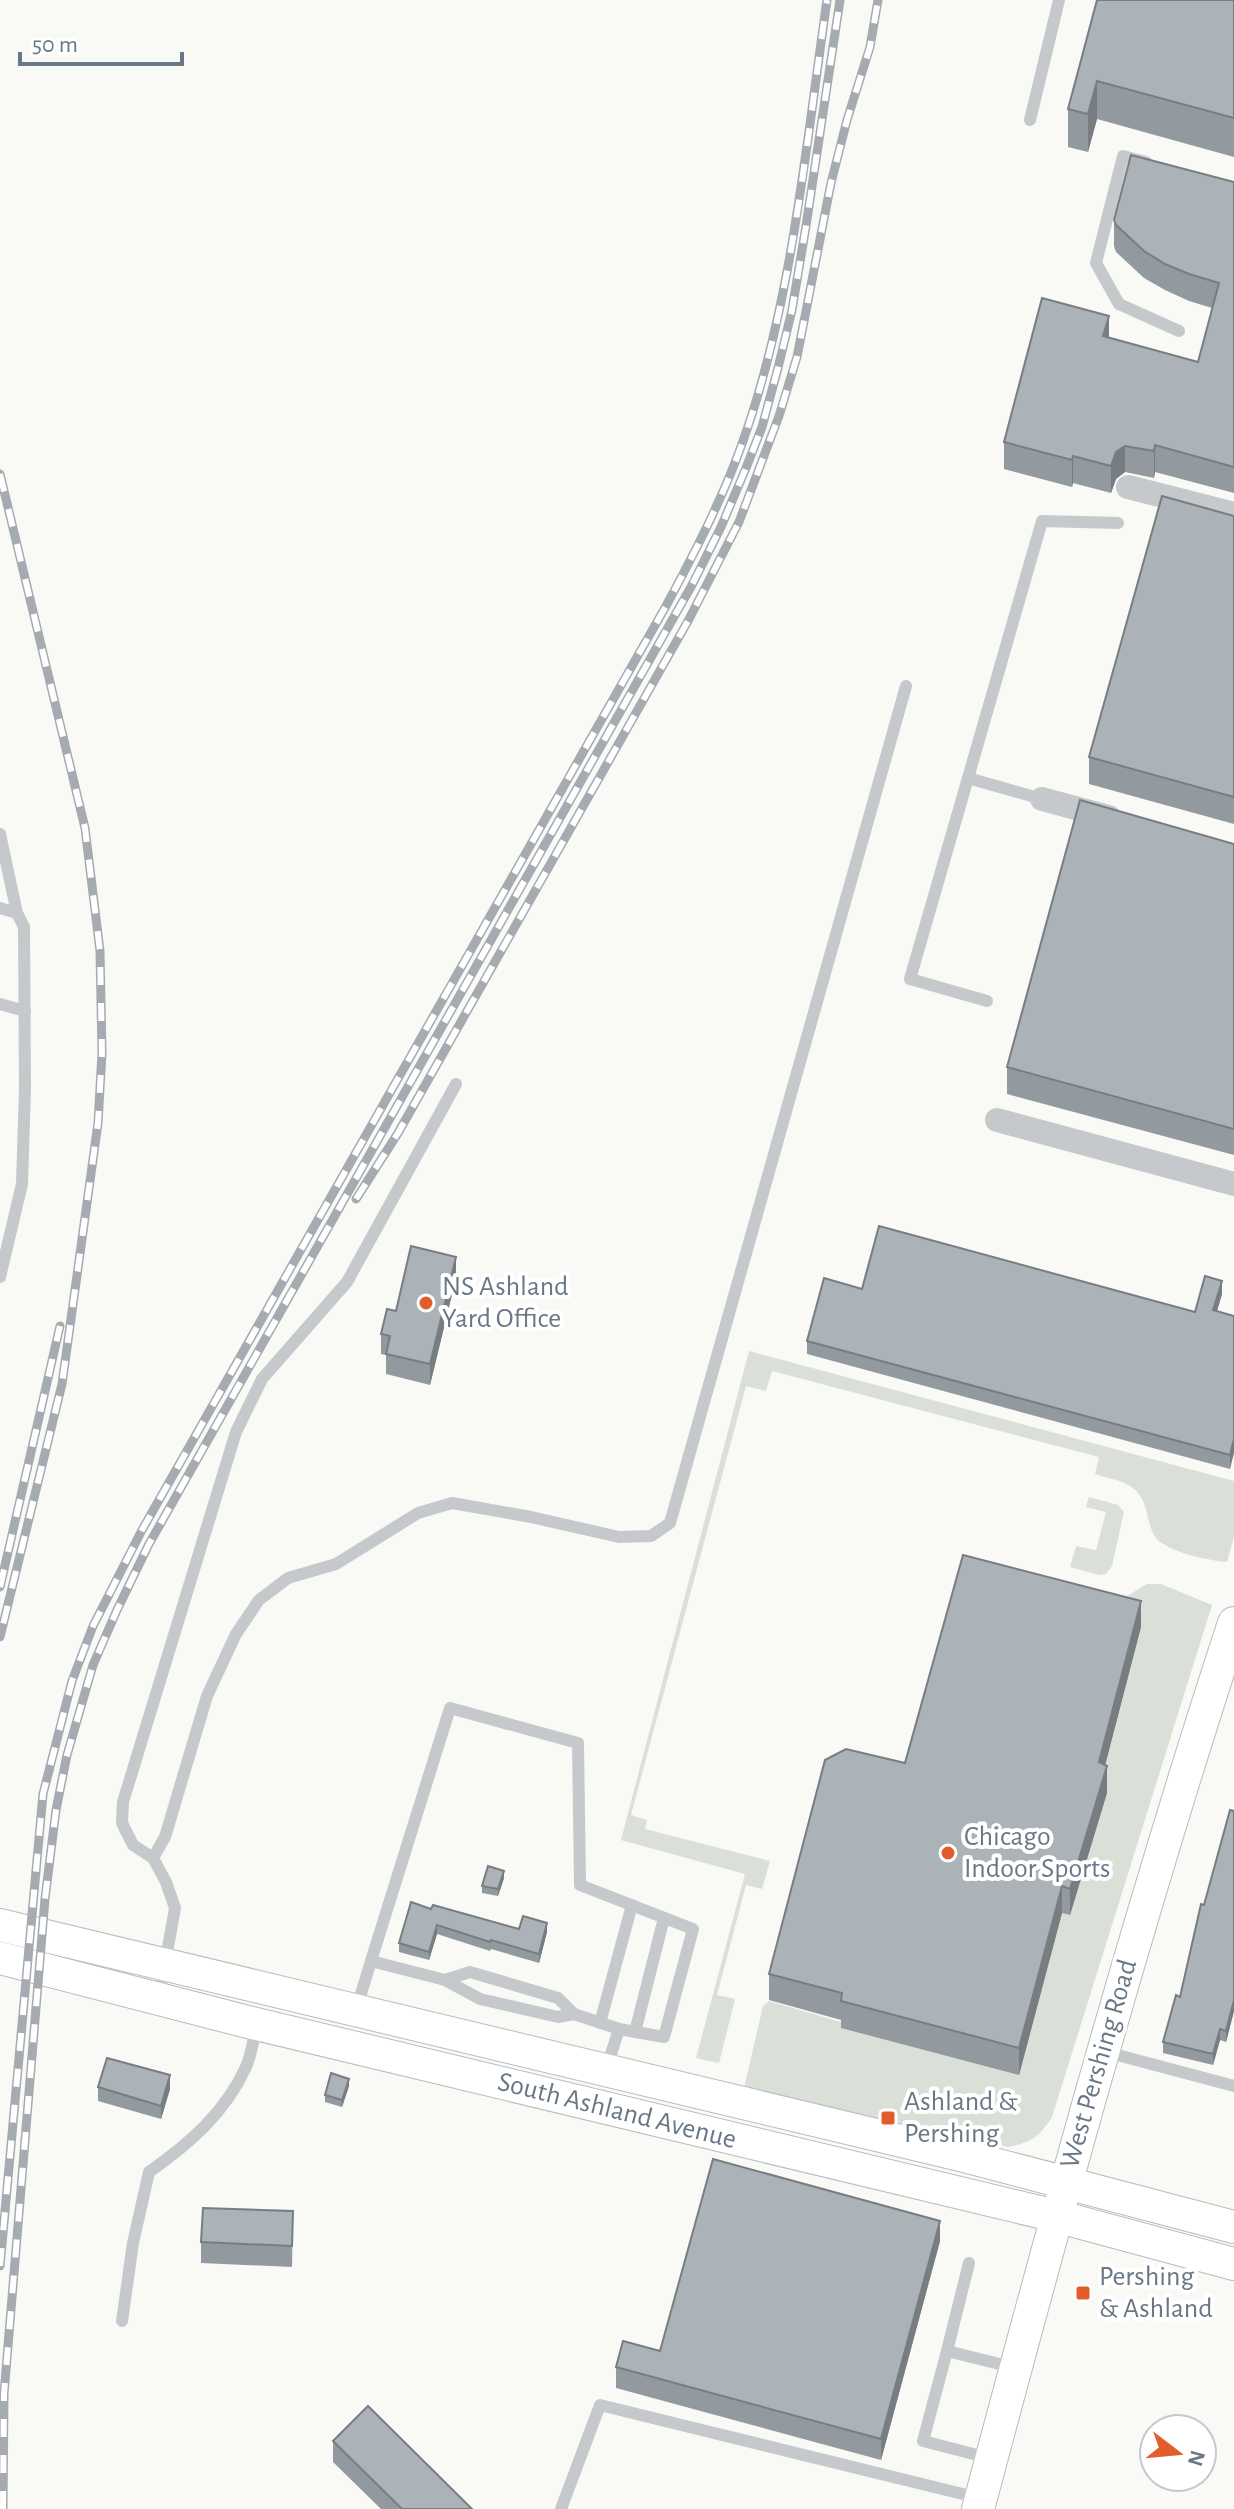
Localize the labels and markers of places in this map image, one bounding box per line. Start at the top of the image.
place label: NS Ashland Yard Office [442,1273,569,1333]
marker: NS Ashland Yard Office [417,1294,435,1312]
place label: Chicago Indoor Sports [964,1823,1110,1883]
marker: Chicago Indoor Sports [939,1844,957,1862]
place label: Ashland & Pershing [904,2088,1018,2148]
marker: Ashland & Pershing [879,2109,897,2127]
place label: Pershing & Ashland [1099,2263,1213,2323]
marker: Pershing & Ashland [1074,2284,1092,2302]

